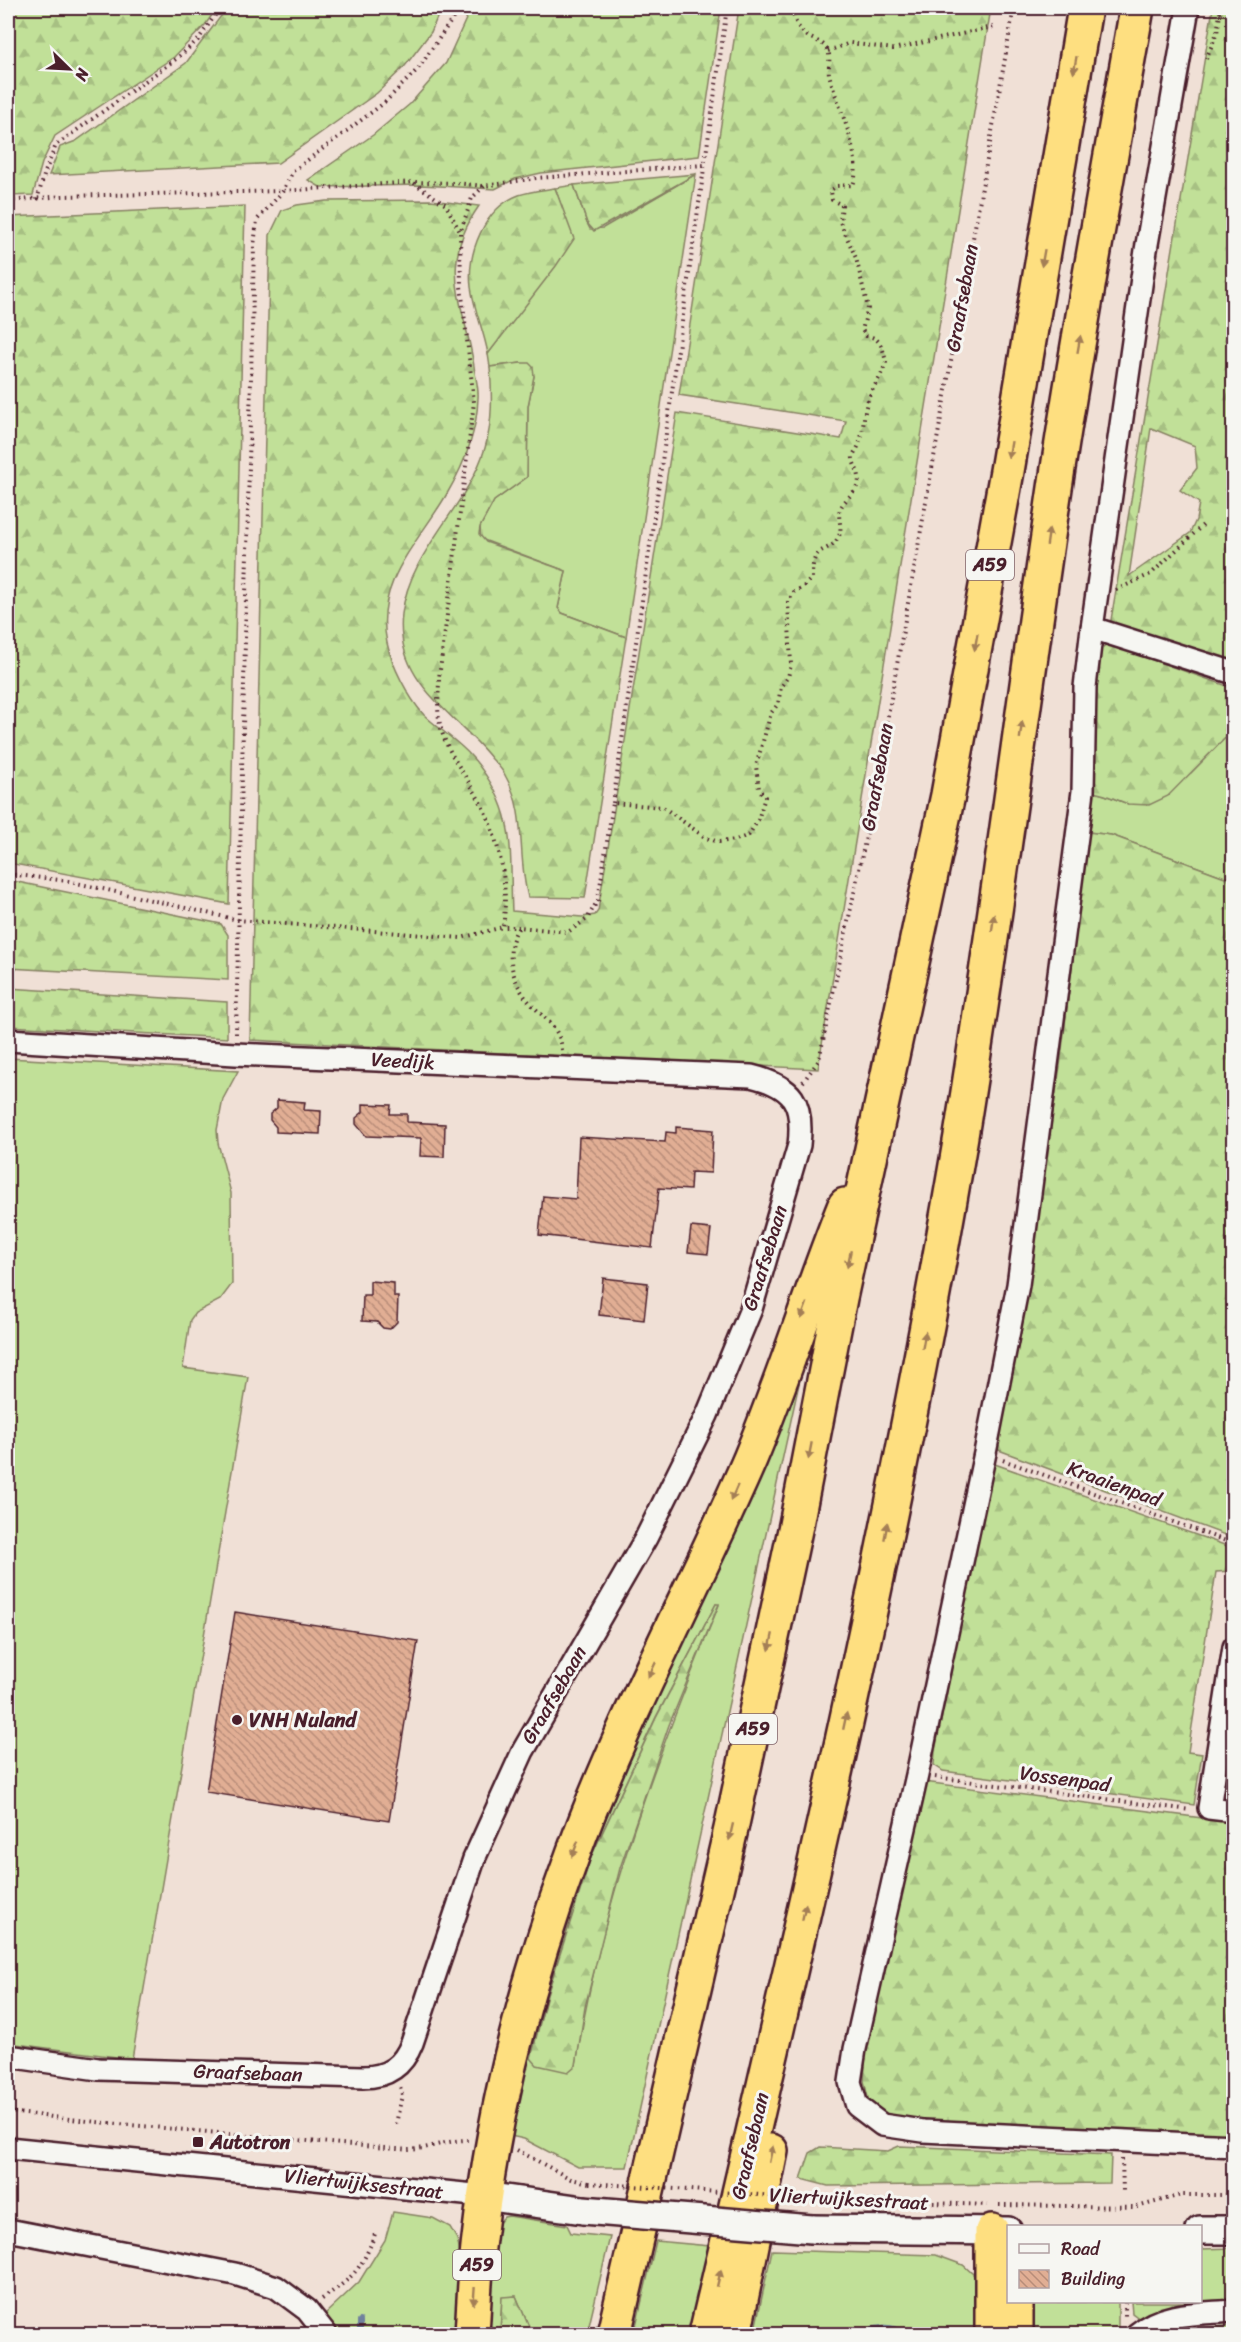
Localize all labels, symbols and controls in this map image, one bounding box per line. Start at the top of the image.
north arrow [39,39,99,99]
one-way arrow [1070,56,1079,75]
text: N [66,63,98,87]
street label: Graafsebaan [935,241,989,355]
one-way arrow [1038,248,1047,267]
one-way arrow [1075,334,1084,353]
one-way arrow [1006,440,1015,459]
one-way arrow [1044,527,1053,546]
road number: A59 [966,550,1014,580]
one-way arrow [971,632,980,651]
street label: Graafsebaan [850,720,904,834]
one-way arrow [1016,720,1025,739]
one-way arrow [988,913,997,932]
street label: Veedijk [370,1042,436,1080]
street label: Graafsebaan [732,1201,798,1315]
one-way arrow [843,1250,853,1269]
one-way arrow [799,1303,809,1321]
one-way arrow [920,1330,929,1349]
one-way arrow [805,1441,814,1460]
street label: Kraaienpad [1062,1451,1167,1518]
one-way arrow [729,1485,739,1503]
one-way arrow [882,1521,891,1540]
one-way arrow [766,1632,775,1651]
street label: Graafsebaan [512,1639,597,1751]
one-way arrow [648,1662,657,1679]
place label: VNH Nuland [249,1703,358,1738]
one-way arrow [841,1712,850,1731]
marker: VNH Nuland [230,1713,244,1727]
road number: A59 [729,1714,777,1744]
street label: Vossenpad [1017,1755,1114,1803]
one-way arrow [725,1823,735,1842]
one-way arrow [570,1841,580,1859]
one-way arrow [800,1902,809,1921]
street label: Graafsebaan [193,2054,303,2092]
street label: Graafsebaan [721,2089,779,2203]
place label: Autotron [209,2125,291,2160]
marker: Autotron [191,2135,205,2149]
one-way arrow [767,2144,776,2163]
street label: Vliertwijksestraat [283,2158,446,2210]
street label: Vliertwijksestraat [768,2177,930,2221]
legend [1007,2225,1202,2303]
text: Road [1061,2233,1101,2265]
road number: A59 [453,2250,501,2280]
text: Building [1061,2263,1125,2295]
one-way arrow [715,2268,725,2287]
one-way arrow [470,2287,479,2306]

